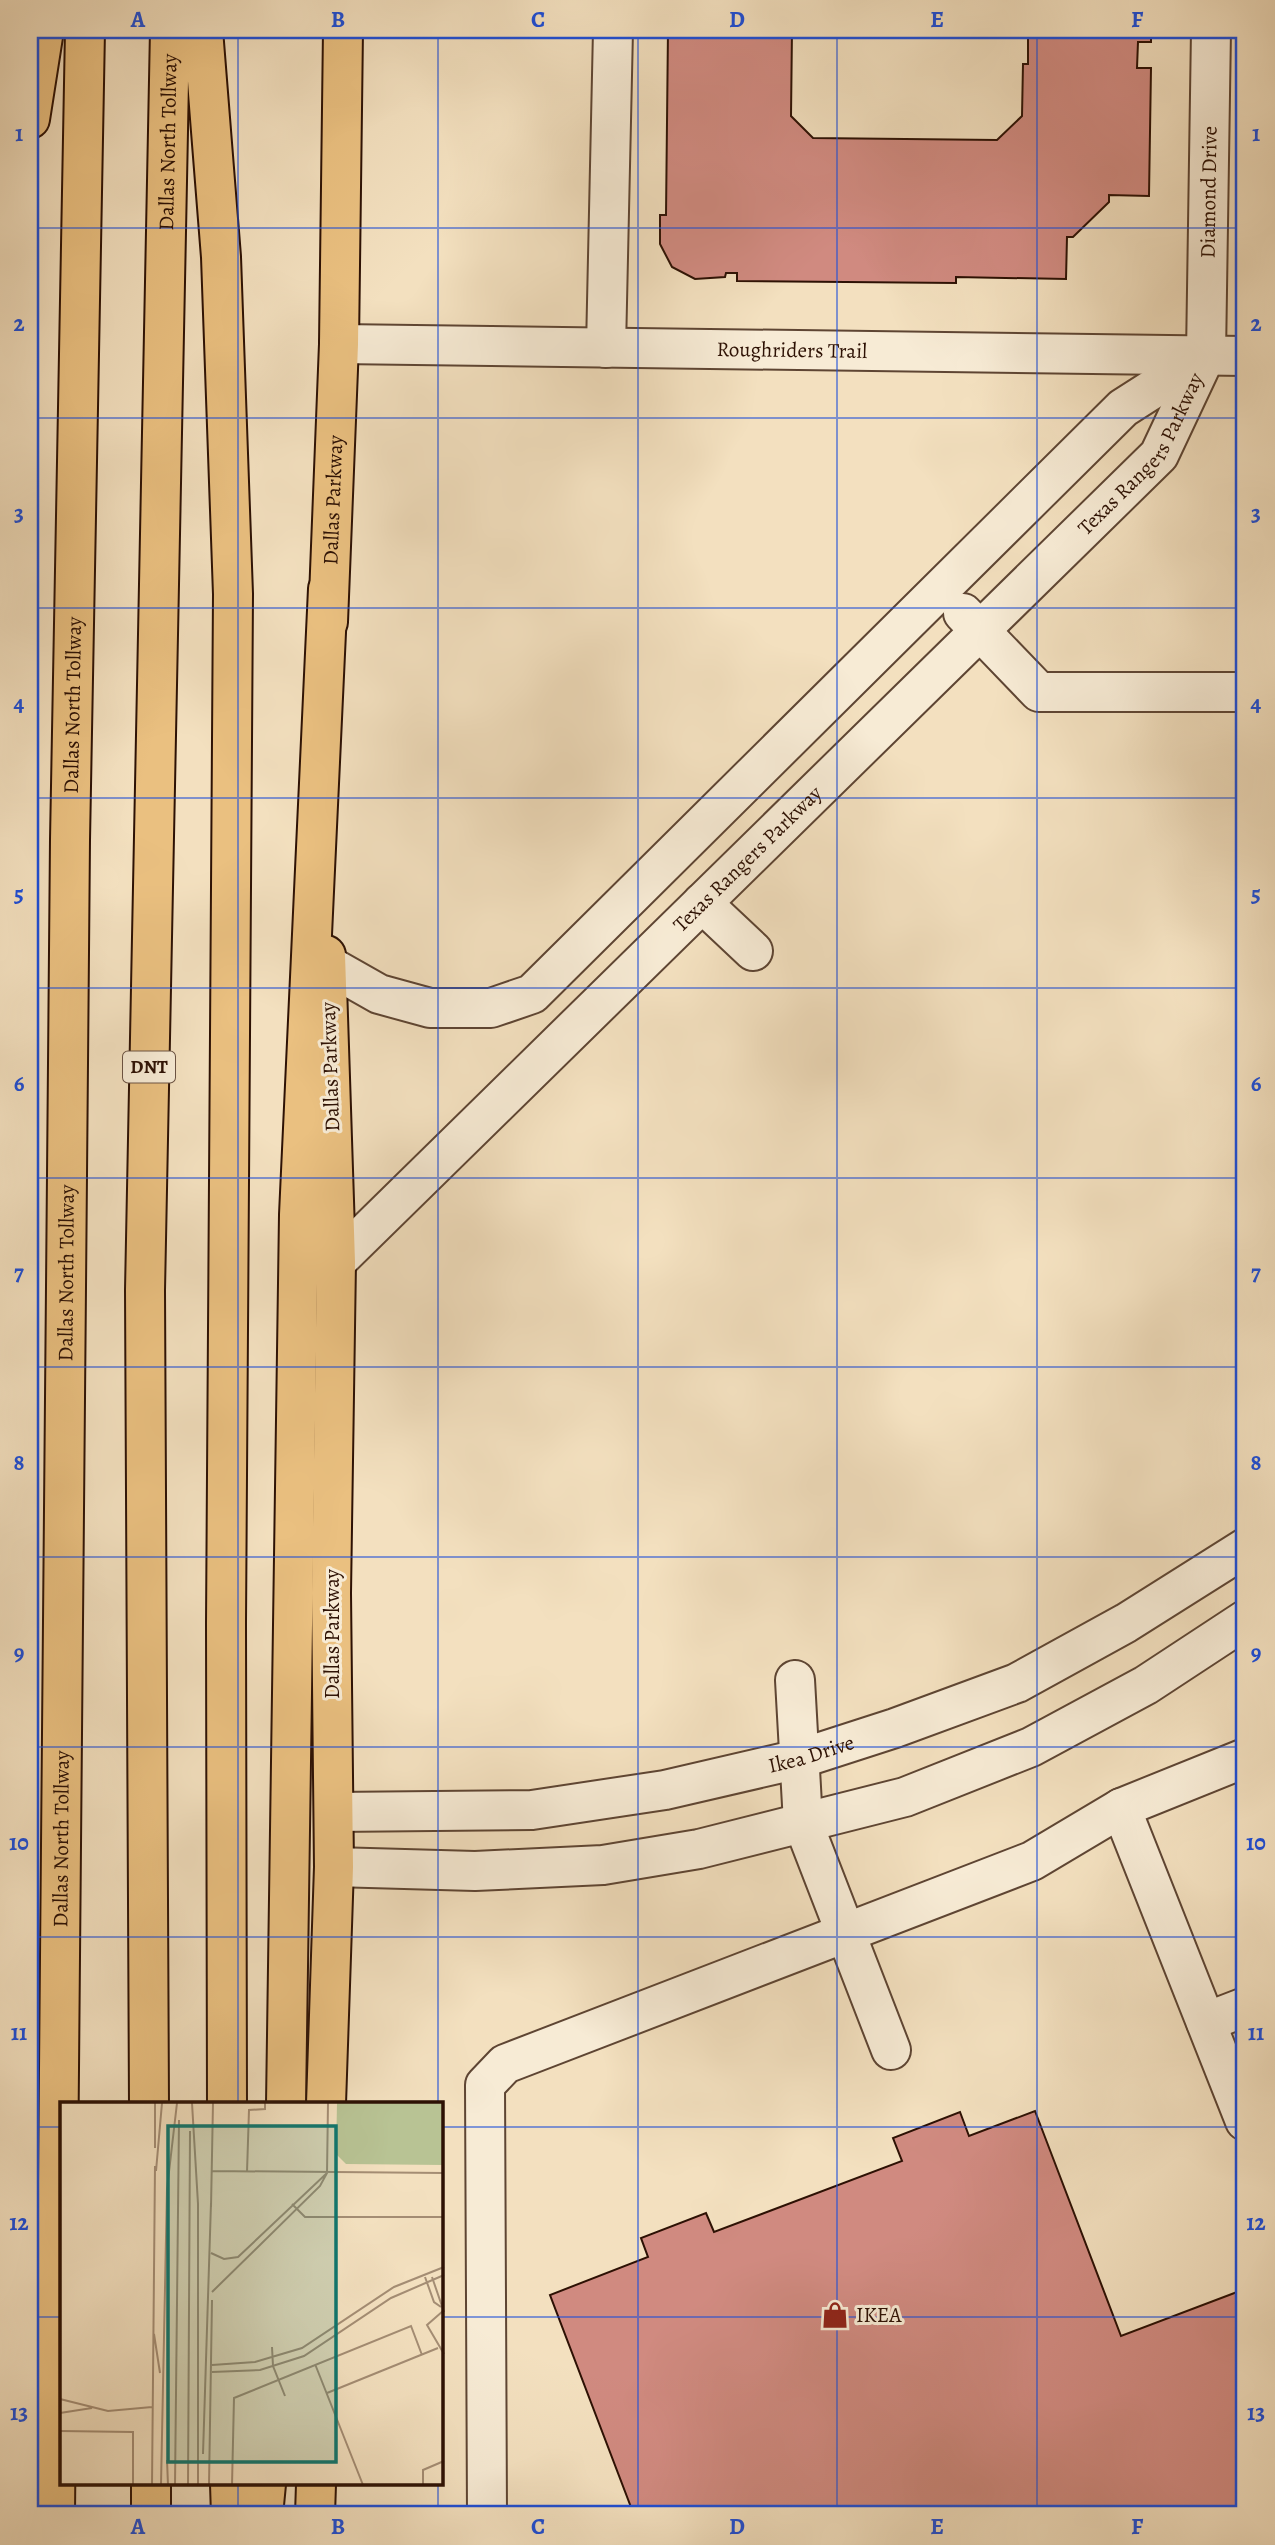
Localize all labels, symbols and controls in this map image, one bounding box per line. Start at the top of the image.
text: A [130,4,146,35]
text: B [331,4,345,35]
text: C [531,4,545,35]
text: D [729,4,745,35]
text: E [930,4,944,35]
text: F [1131,4,1144,35]
street label: Dallas North Tollway [152,53,184,231]
text: 1 [15,118,23,149]
text: 1 [1252,118,1260,149]
street label: Diamond Drive [1193,126,1224,259]
text: 2 [13,308,25,339]
text: 2 [1250,308,1262,339]
street label: Roughriders Trail [716,335,867,365]
street label: Texas Rangers Parkway [1072,367,1210,541]
street label: Dallas Parkway [316,434,349,566]
text: 3 [14,498,24,529]
text: 3 [1251,498,1261,529]
street label: Dallas North Tollway [57,616,88,794]
text: 4 [14,688,25,719]
text: 4 [1251,688,1262,719]
street label: Texas Rangers Parkway [667,779,828,938]
text: 5 [14,878,24,909]
text: 5 [1251,878,1261,909]
street label: Dallas Parkway [314,1001,346,1132]
road number: DNT [123,1051,175,1082]
text: 6 [14,1068,25,1099]
text: 6 [1251,1068,1262,1099]
street label: Dallas North Tollway [51,1184,81,1362]
text: 7 [14,1257,24,1288]
text: 7 [1251,1257,1261,1288]
text: 8 [13,1447,25,1478]
text: 8 [1250,1447,1262,1478]
street label: Dallas Parkway [318,1568,346,1699]
text: 9 [14,1637,24,1668]
text: 9 [1251,1637,1261,1668]
street label: Ikea Drive [765,1728,858,1780]
street label: Dallas North Tollway [46,1750,76,1928]
text: 10 [9,1827,29,1858]
text: 10 [1246,1827,1266,1858]
text: 11 [11,2017,27,2048]
text: 11 [1248,2017,1264,2048]
inset map [60,2102,443,2486]
text: 12 [9,2207,29,2238]
text: 12 [1246,2207,1266,2238]
shop icon: IKEA [820,2300,850,2330]
place label: IKEA [856,2301,902,2329]
text: 13 [10,2397,28,2428]
text: 13 [1247,2397,1265,2428]
text: A [130,2511,146,2542]
text: B [331,2511,345,2542]
text: C [531,2511,545,2542]
text: D [729,2511,745,2542]
text: E [930,2511,944,2542]
text: F [1131,2511,1144,2542]

